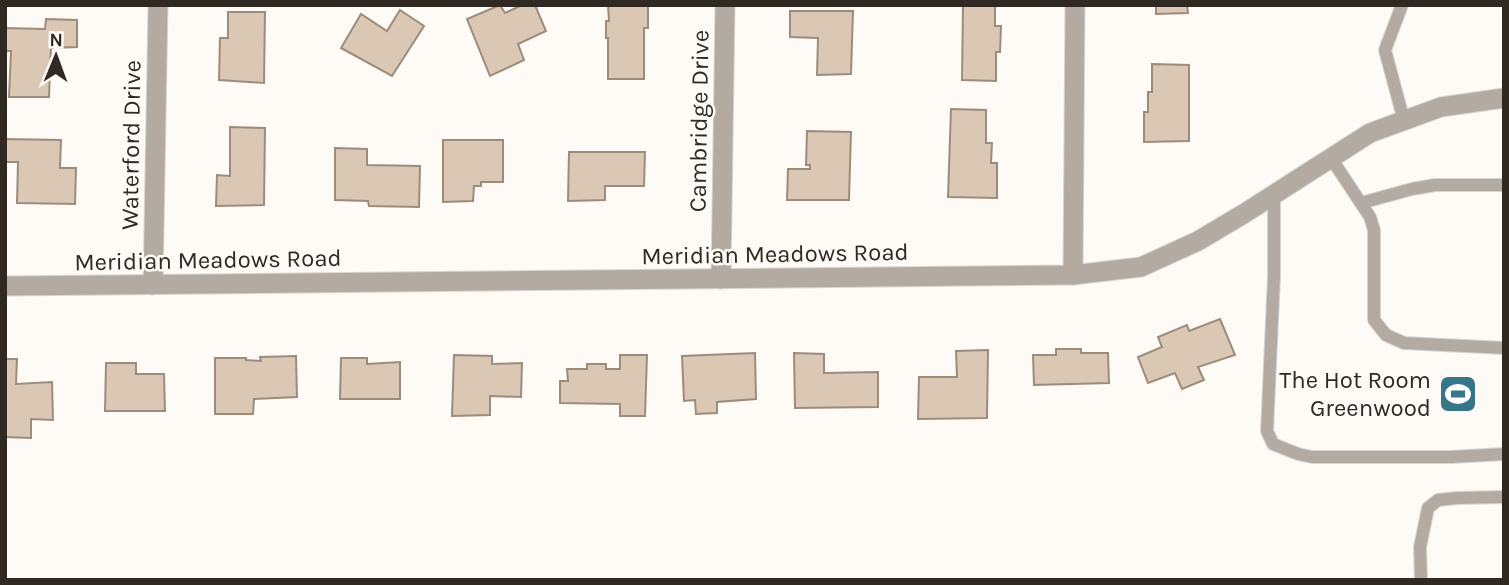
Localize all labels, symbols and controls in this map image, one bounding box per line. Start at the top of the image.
north arrow [21,21,91,91]
text: N [49,29,63,51]
street label: Cambridge Drive [683,30,715,212]
street label: Waterford Drive [116,60,146,230]
street label: Meridian Meadows Road [641,238,909,270]
street label: Meridian Meadows Road [74,244,342,276]
place label: The Hot Room Greenwood [1279,366,1431,422]
sports icon: The Hot Room Greenwood [1437,373,1479,415]

